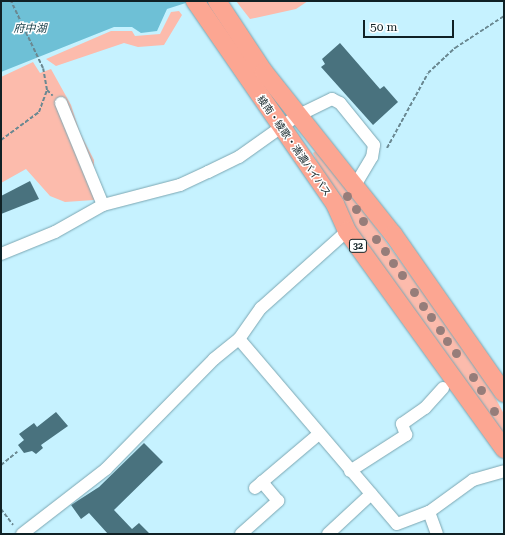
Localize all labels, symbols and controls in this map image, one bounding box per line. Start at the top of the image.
scale bar [365,12,456,38]
text: 50 m [370,20,397,34]
water label: 府中湖 [14,22,46,36]
street label: 綾南・綾歌・満濃バイパス [255,93,333,199]
road number: 32 [348,239,368,253]

